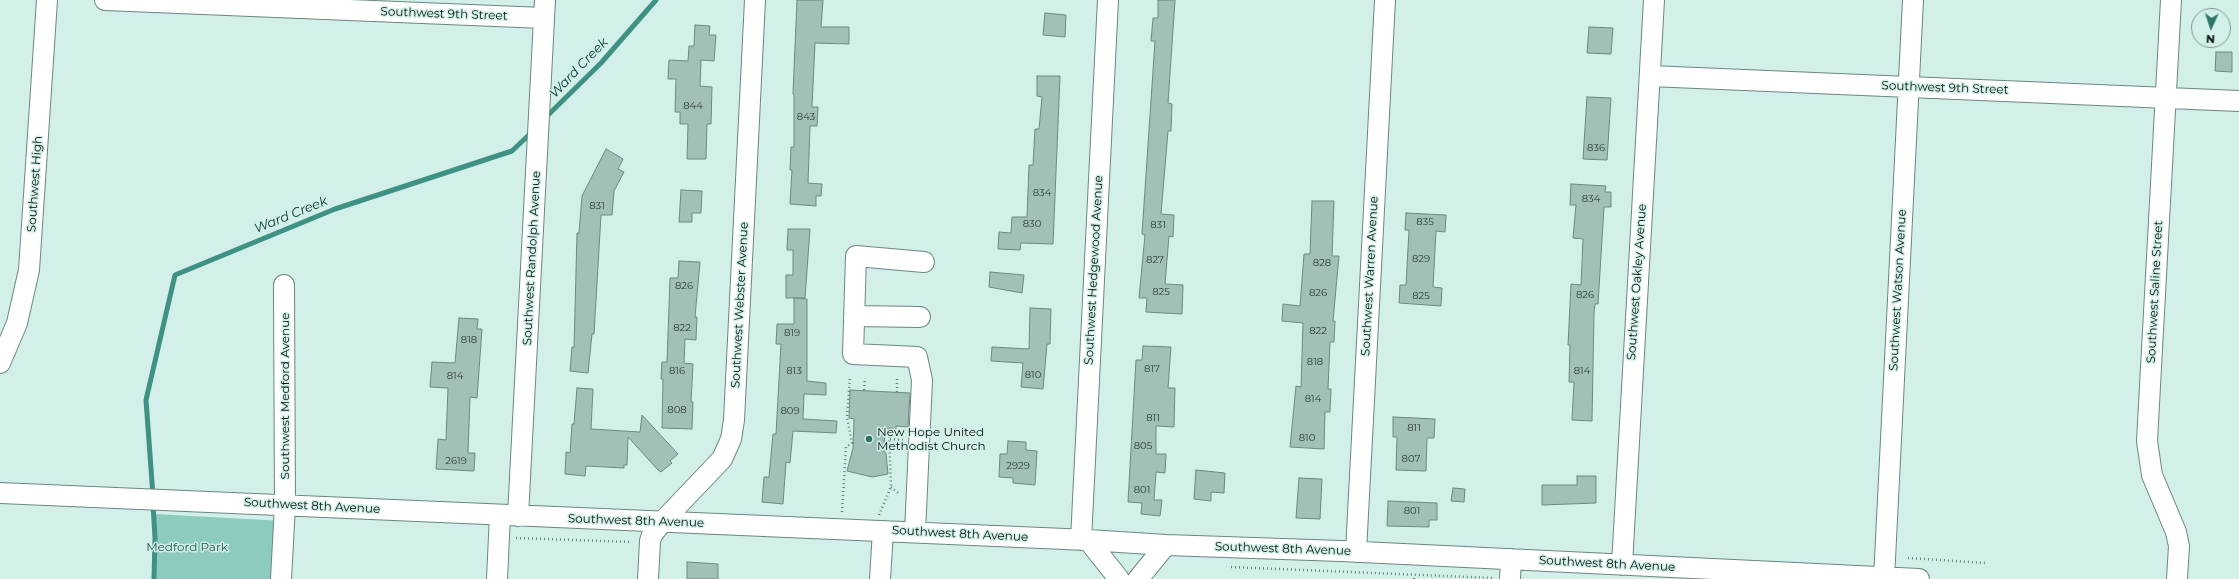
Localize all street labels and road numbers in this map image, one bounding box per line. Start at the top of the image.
street label: Southwest 9th Street [380,5,508,23]
street label: Southwest 9th Street [1881,79,2009,97]
street label: Southwest High [24,135,46,233]
street label: Southwest Randolph Avenue [520,170,544,346]
street label: Southwest Hedgewood Avenue [1082,175,1106,365]
street label: Southwest Warren Avenue [1359,196,1381,356]
street label: Southwest Oakley Avenue [1624,203,1650,361]
street label: Southwest Watson Avenue [1887,209,1909,371]
street label: Southwest Saline Street [2144,220,2166,364]
street label: Southwest Webster Avenue [728,222,752,388]
street label: Southwest Medford Avenue [278,313,292,479]
street label: Southwest 8th Avenue [244,495,380,517]
street label: Southwest 8th Avenue [568,511,704,531]
street label: Southwest 8th Avenue [892,523,1028,545]
street label: Southwest 8th Avenue [1215,539,1351,559]
street label: Southwest 8th Avenue [1539,553,1675,575]

